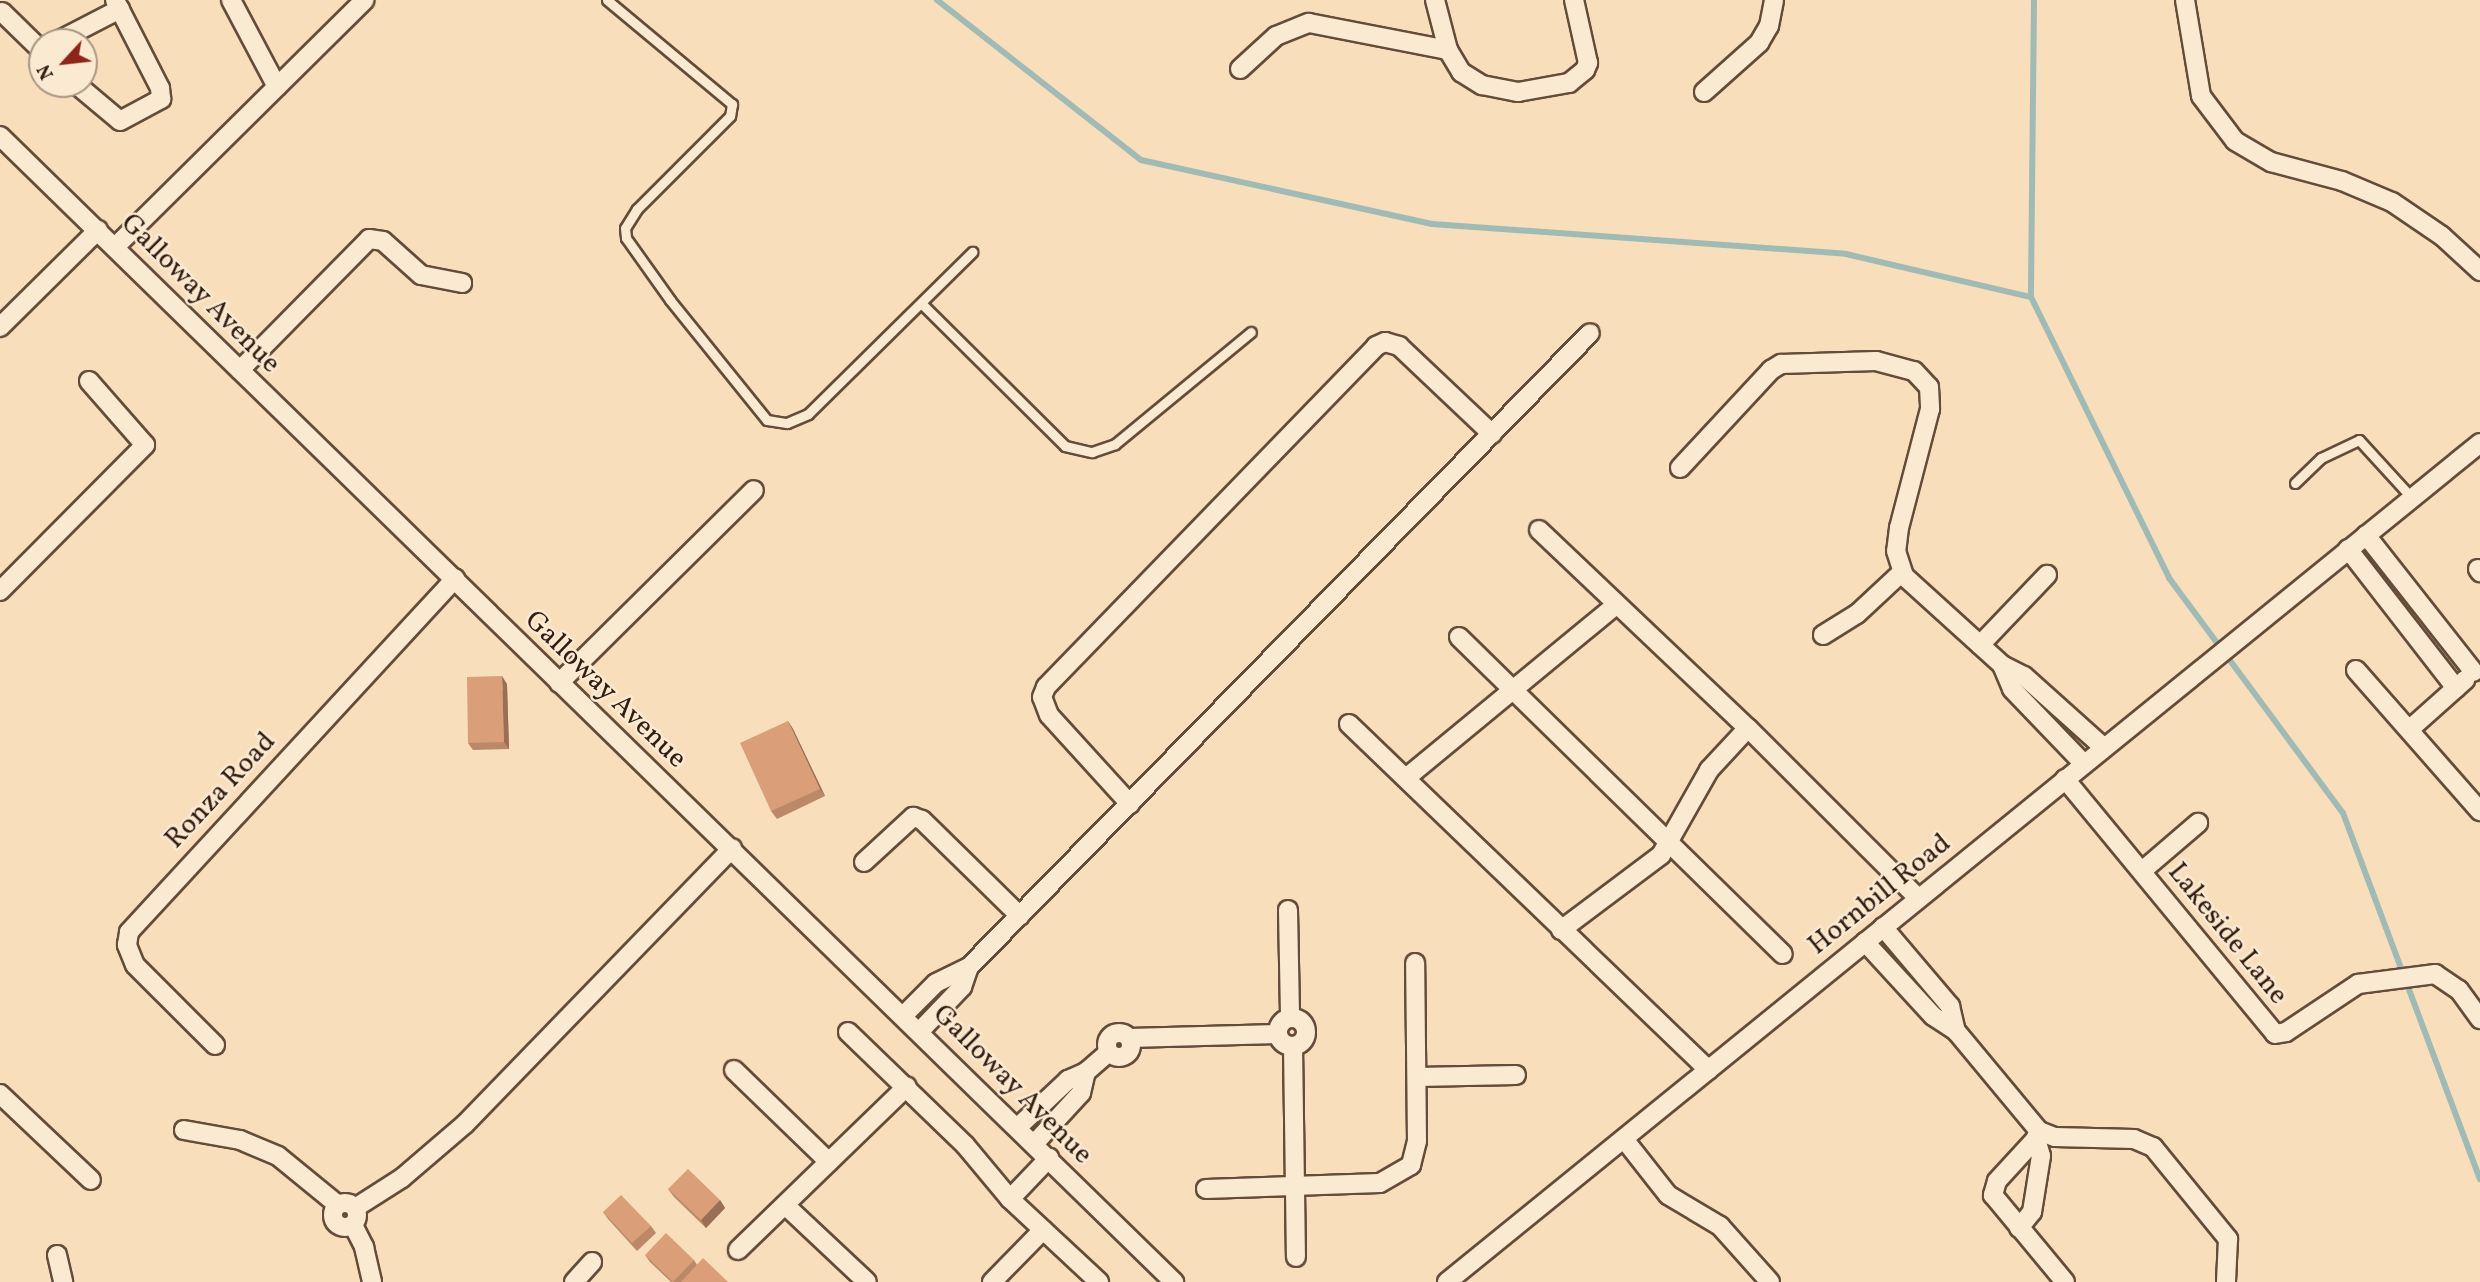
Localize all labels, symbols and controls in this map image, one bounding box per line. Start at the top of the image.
north arrow [28,28,98,98]
text: N [31,60,61,84]
street label: Galloway Avenue [113,207,287,381]
street label: Galloway Avenue [517,604,693,776]
street label: Ronza Road [159,726,283,856]
street label: Hornbill Road [1802,827,1958,963]
street label: Lakeside Lane [2160,856,2294,1012]
street label: Galloway Avenue [925,998,1099,1172]

